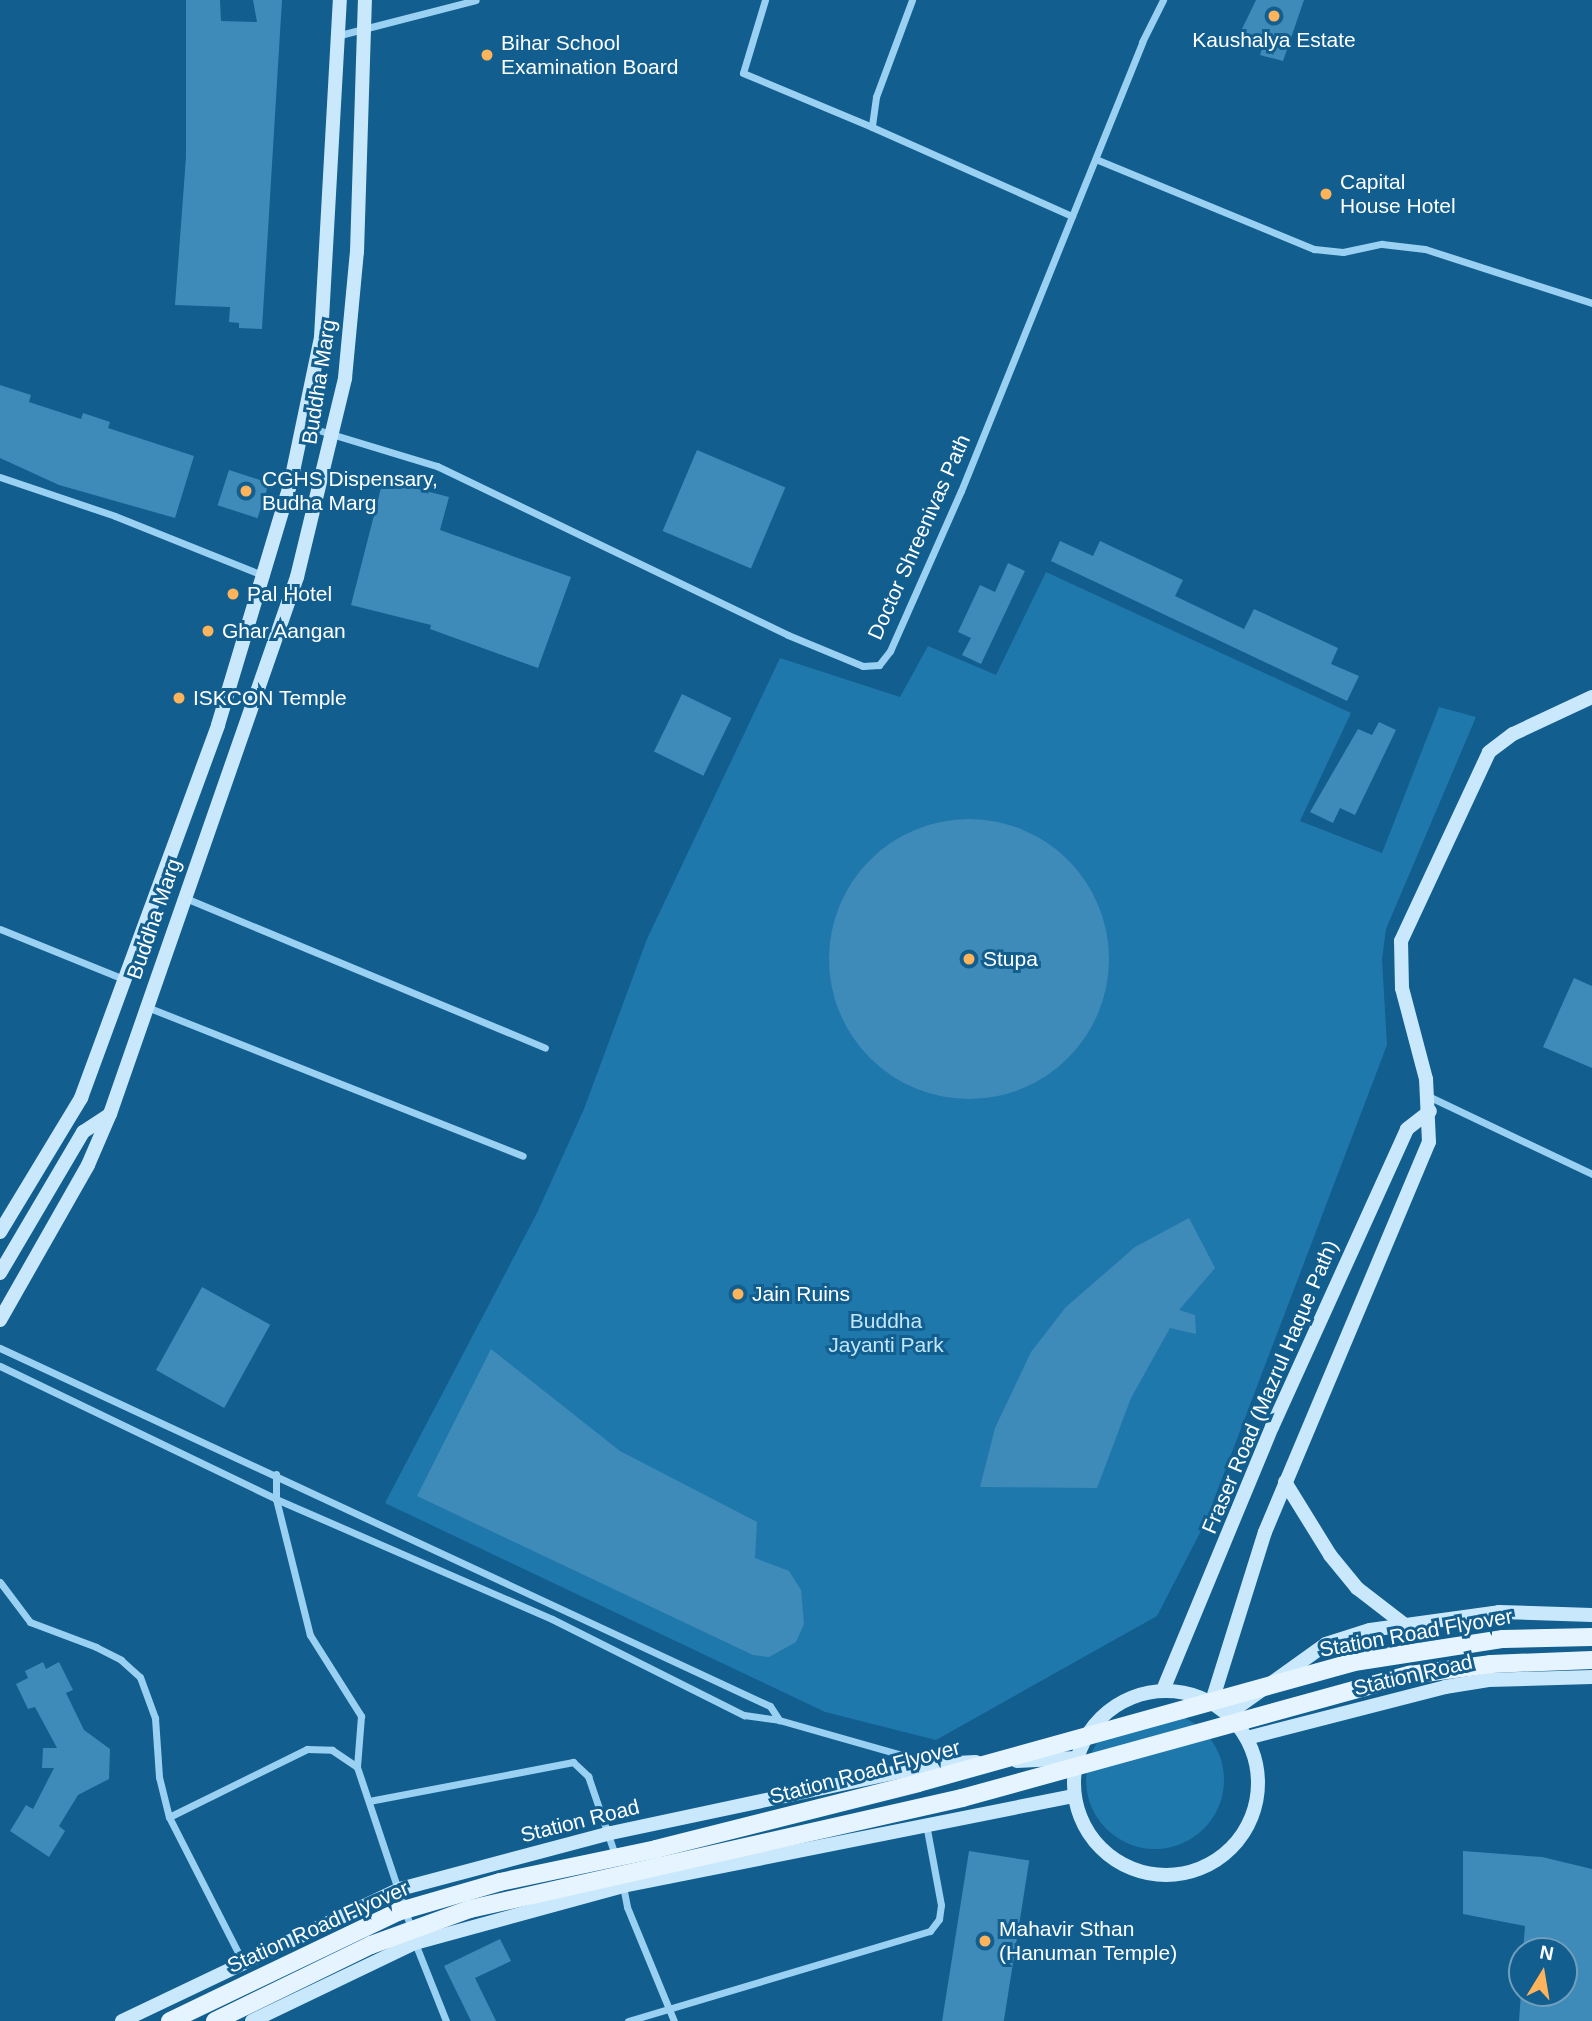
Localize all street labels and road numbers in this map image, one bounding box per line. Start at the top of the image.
street label: Buddha Marg [297,318,341,446]
street label: Doctor Shreenivas Path [862,431,976,643]
street label: Buddha Marg [122,855,186,983]
street label: Fraser Road (Mazrul Haque Path) [1197,1237,1343,1537]
street label: Station Road Flyover [1317,1604,1515,1662]
street label: Station Road [1351,1649,1475,1701]
street label: Station Road Flyover [767,1734,963,1810]
street label: Station Road [518,1794,642,1848]
street label: Station Road Flyover [223,1876,413,1978]

